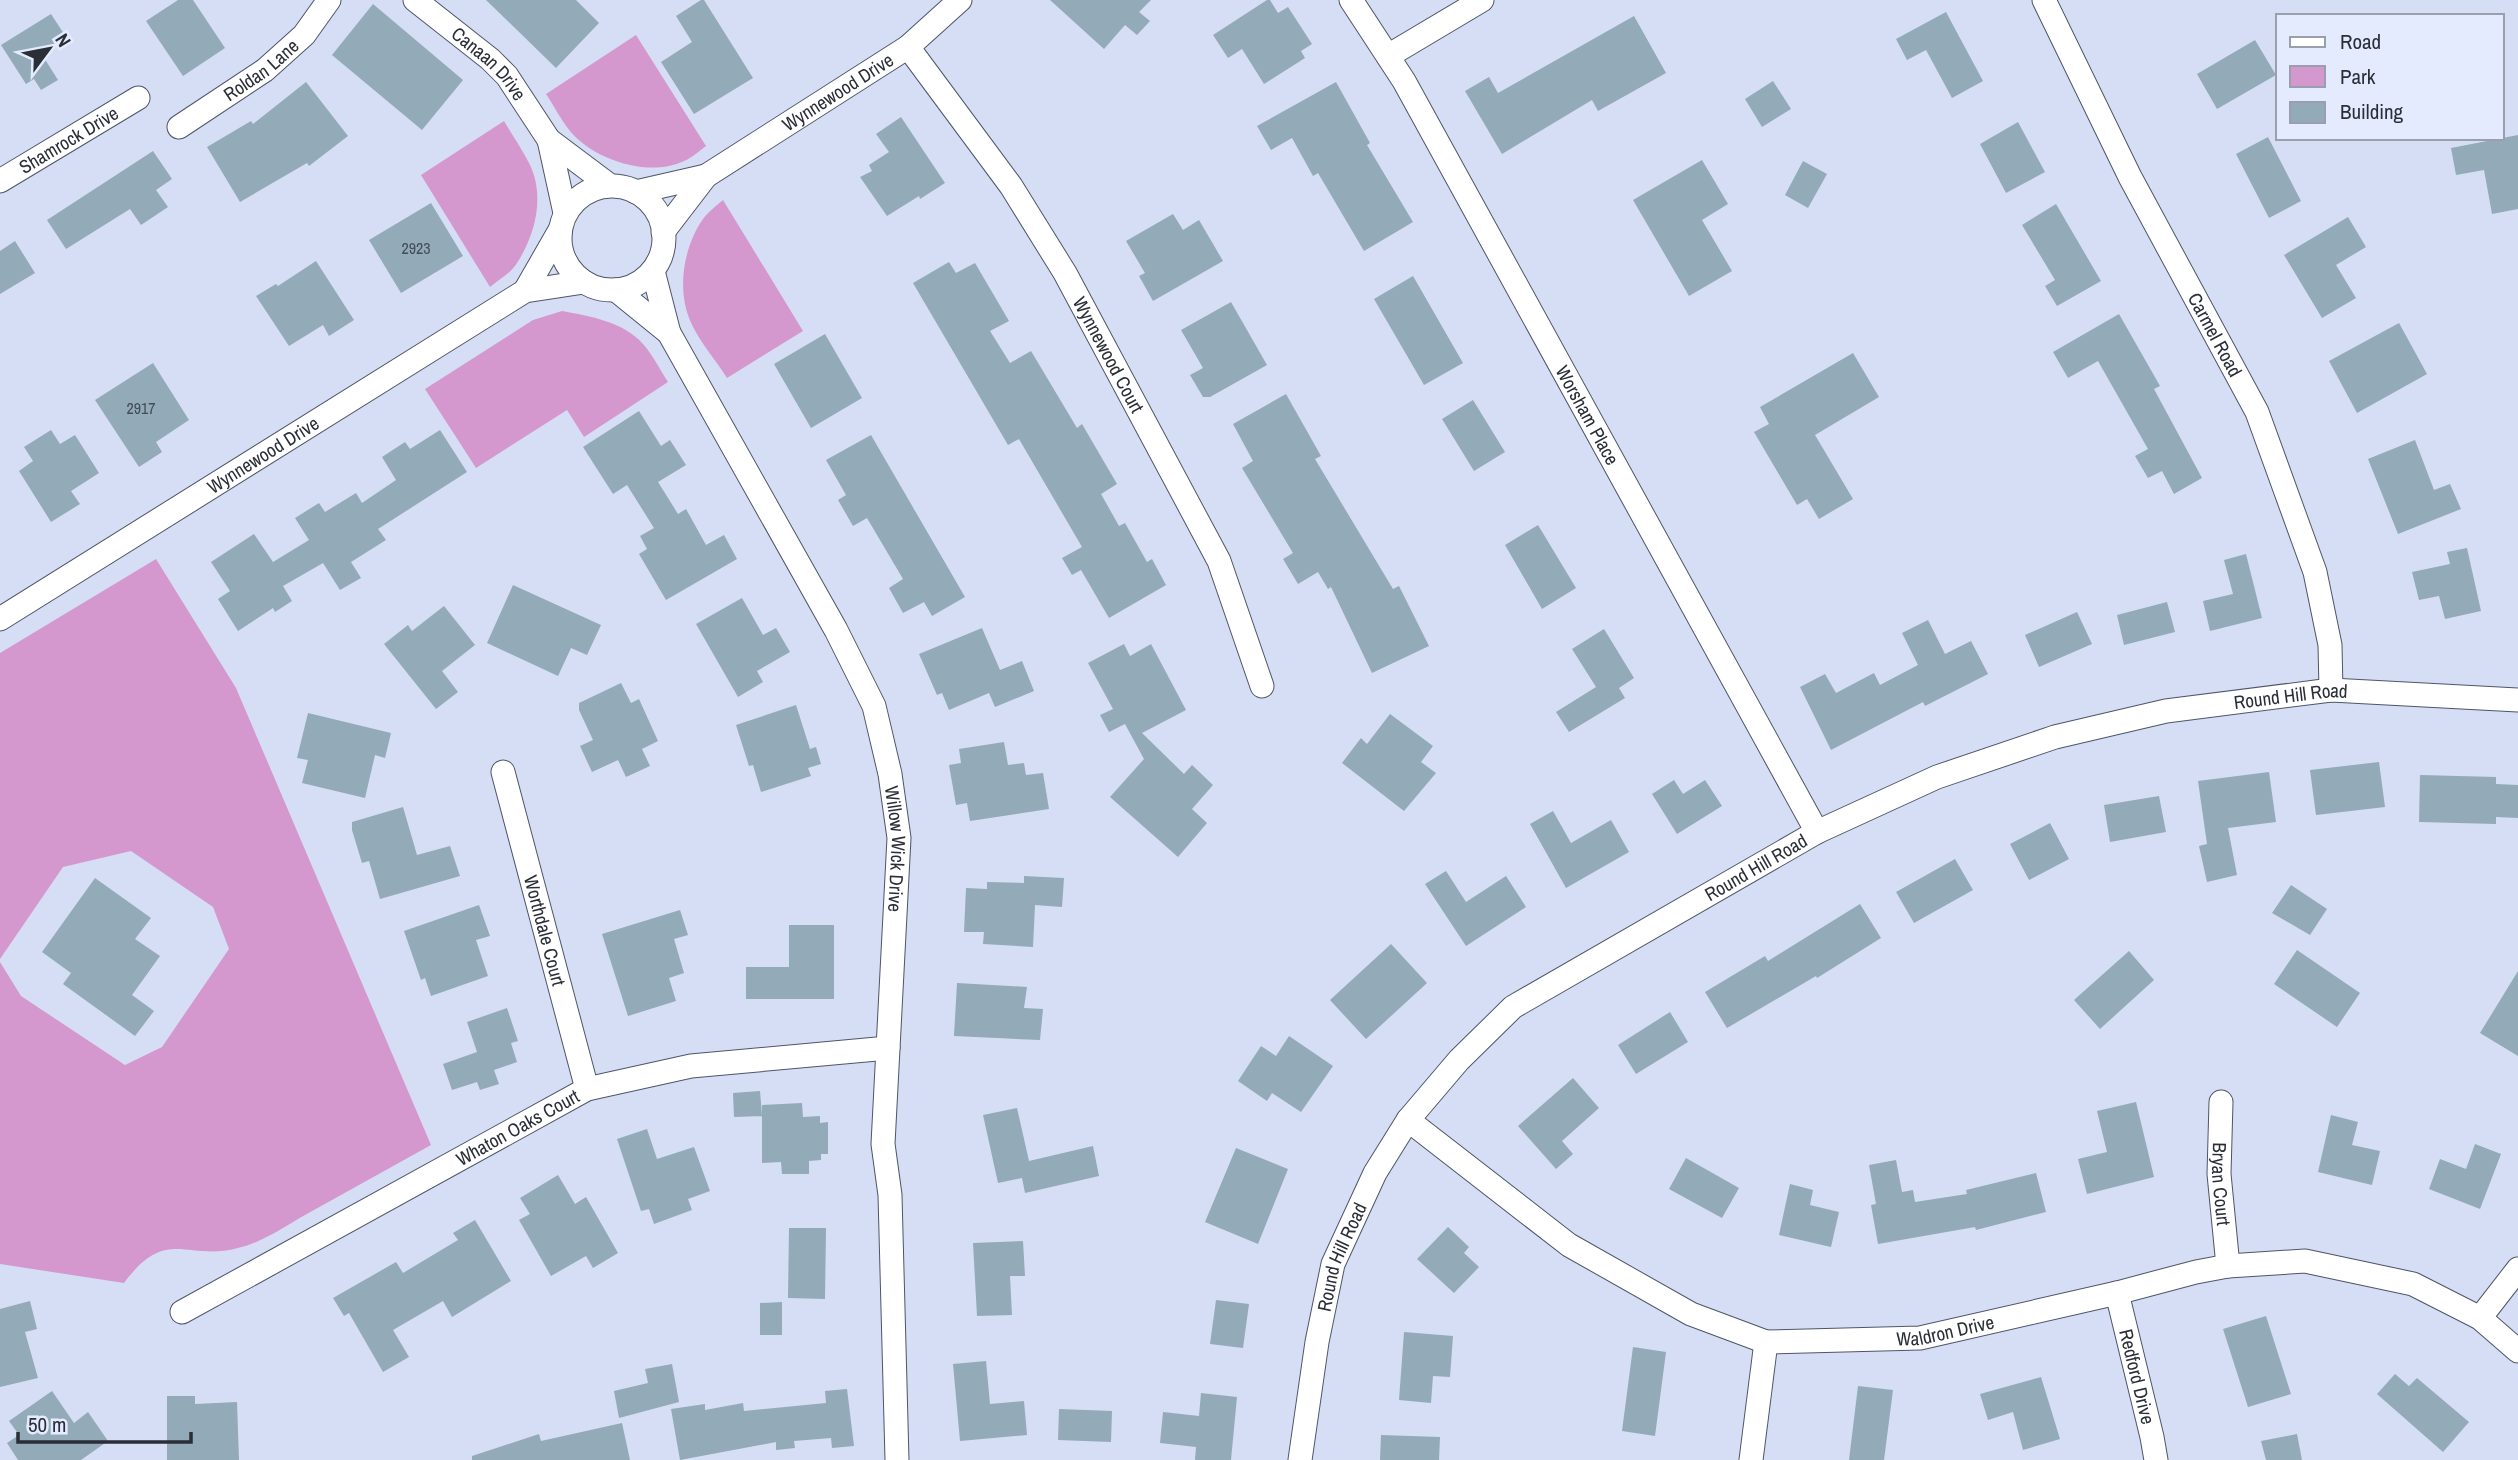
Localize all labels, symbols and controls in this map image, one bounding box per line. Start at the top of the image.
north arrow [14,14,84,84]
legend [2276,14,2504,140]
street label: Canaan Drive [446,21,532,105]
text: Road [2340,27,2381,56]
text: N [49,28,77,52]
street label: Roldan Lane [218,33,304,107]
street label: Wynnewood Drive [777,47,898,137]
text: Park [2340,62,2376,91]
text: Building [2340,97,2404,126]
street label: Shamrock Drive [14,100,123,180]
house number: 2923 [401,237,431,259]
street label: Carmel Road [2182,288,2248,381]
street label: Wynnewood Court [1067,292,1151,418]
street label: Worsham Place [1550,361,1626,469]
house number: 2917 [126,397,156,419]
street label: Wynnewood Drive [202,410,324,499]
street label: Round Hill Road [2232,677,2348,715]
street label: Willow Wick Drive [879,784,912,913]
street label: Round Hill Road [1700,827,1812,907]
street label: Worthdale Court [518,872,572,989]
street label: Whaton Oaks Court [451,1083,584,1172]
street label: Bryan Court [2206,1142,2237,1227]
street label: Round Hill Road [1311,1198,1373,1314]
street label: Waldron Drive [1896,1309,1996,1352]
street label: Redford Drive [2113,1326,2161,1427]
scale bar [18,1400,191,1444]
text: 50 m [28,1410,66,1439]

